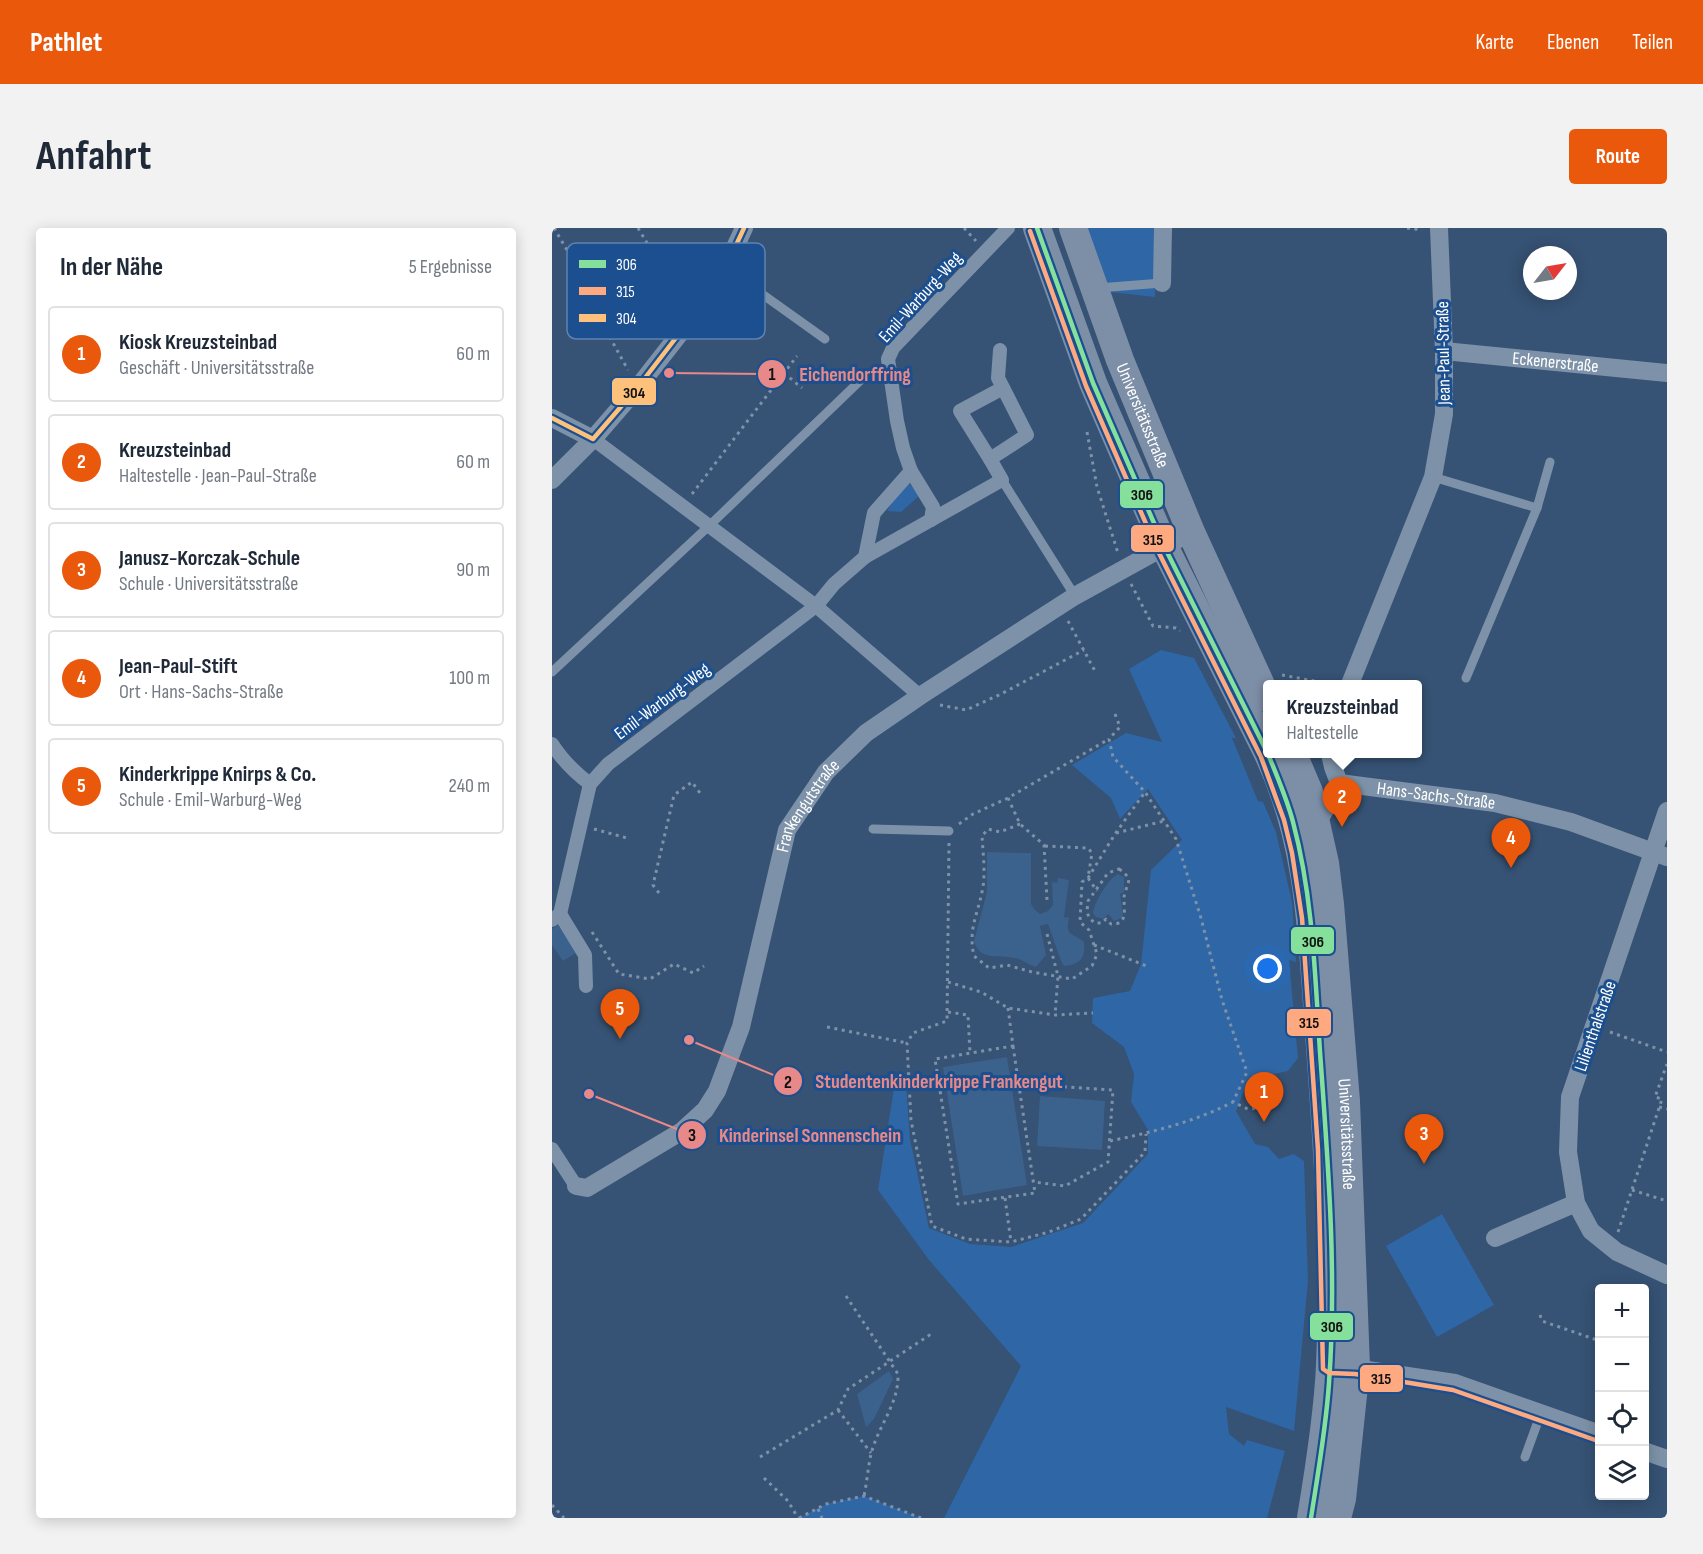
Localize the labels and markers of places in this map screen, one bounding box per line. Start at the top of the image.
callout: Eichendorffring [757,355,923,393]
pin: 2 [1322,778,1362,827]
pin: 4 [1492,818,1530,868]
pin: 5 [600,990,640,1039]
callout: Studentenkinderkrippe Frankengut [773,1062,1075,1100]
pin: 1 [1244,1072,1284,1122]
pin: 3 [1404,1114,1444,1164]
callout: Kinderinsel Sonnenschein [677,1116,913,1154]

